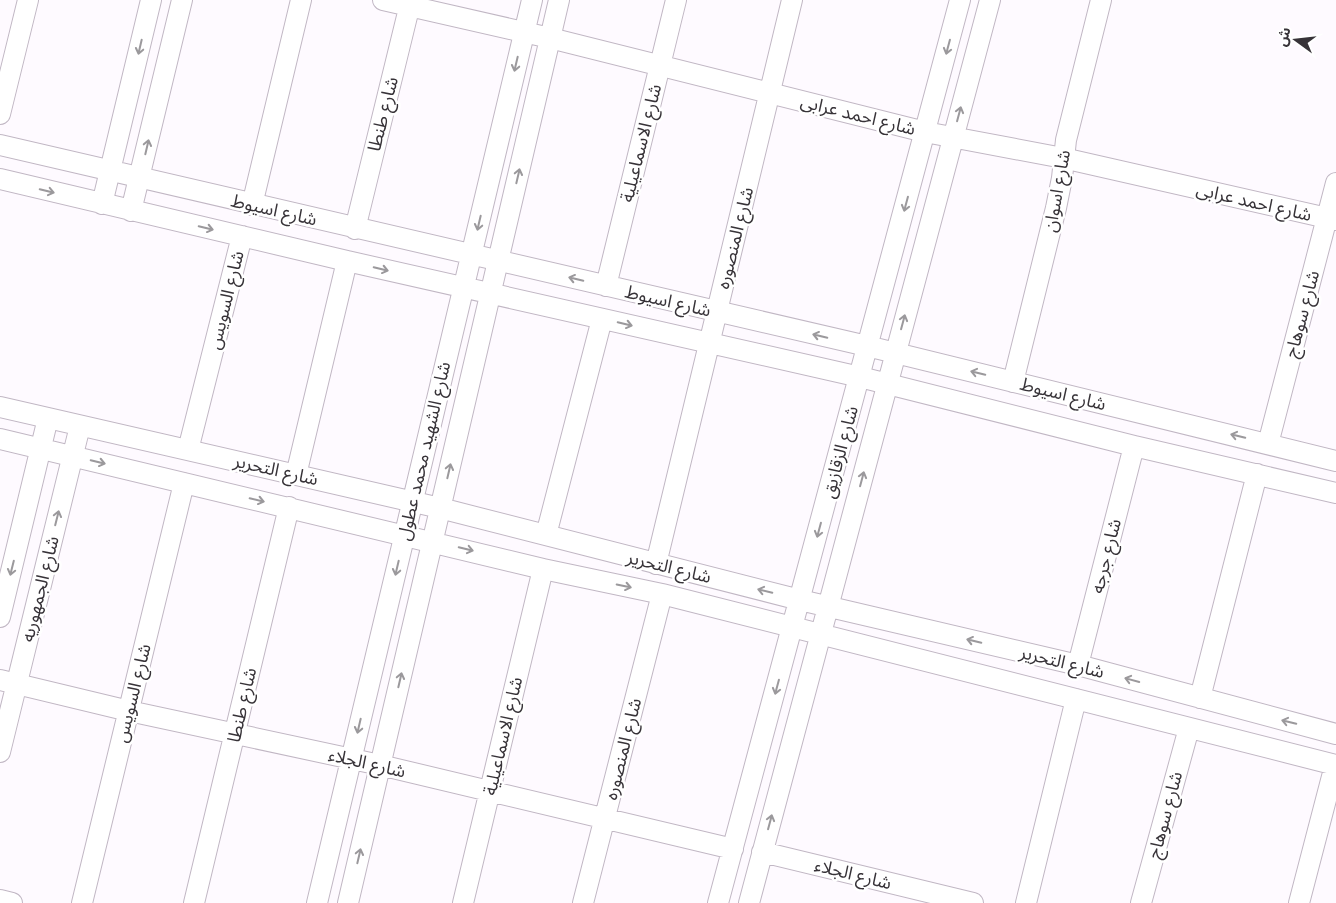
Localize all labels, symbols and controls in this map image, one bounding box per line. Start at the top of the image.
north arrow [1271,15,1321,65]
text: ش [1272,25,1295,48]
one-way arrow [135,39,144,55]
one-way arrow [942,39,952,55]
one-way arrow [511,56,520,72]
street label: شارع طنطا [362,74,406,154]
street label: شارع الاسماعيلية [615,81,669,205]
street label: شارع احمد عرابى [798,89,918,143]
one-way arrow [955,107,965,123]
one-way arrow [143,139,152,155]
street label: شارع اسوان [1038,148,1078,235]
one-way arrow [514,169,523,185]
street label: شارع احمد عرابى [1194,177,1314,229]
street label: شارع المنصوره [711,185,761,292]
one-way arrow [39,187,55,196]
street label: شارع اسيوط [228,188,319,234]
one-way arrow [900,196,910,212]
one-way arrow [474,214,483,230]
one-way arrow [197,224,213,233]
street label: شارع السويس [202,248,252,352]
one-way arrow [372,265,388,274]
street label: شارع سوهاج [1279,268,1327,361]
one-way arrow [569,274,585,283]
street label: شارع اسيوط [622,279,713,325]
one-way arrow [899,314,909,330]
one-way arrow [616,320,632,329]
one-way arrow [812,331,828,340]
street label: شارع الشهيد محمد عطول [392,359,458,543]
one-way arrow [970,368,986,377]
street label: شارع اسيوط [1017,372,1108,418]
street label: شارع الزقازيق [816,403,866,501]
one-way arrow [1230,431,1246,441]
street label: شارع التحرير [230,448,321,493]
one-way arrow [90,458,106,467]
one-way arrow [445,463,454,479]
one-way arrow [857,471,867,487]
one-way arrow [248,496,264,505]
one-way arrow [53,510,62,526]
street label: شارع جرجه [1085,516,1129,596]
one-way arrow [814,522,823,538]
street label: شارع الجمهوريه [15,533,67,645]
one-way arrow [457,545,473,555]
street label: شارع التحرير [623,545,714,591]
one-way arrow [7,559,16,575]
one-way arrow [392,559,401,575]
one-way arrow [616,582,632,591]
one-way arrow [757,586,773,595]
one-way arrow [966,636,982,645]
street label: شارع التحرير [1016,640,1107,686]
street label: شارع السويس [109,641,159,745]
street label: شارع طنطا [222,665,264,745]
one-way arrow [396,673,405,689]
street label: شارع الاسماعيلية [478,674,530,798]
one-way arrow [1124,675,1140,684]
one-way arrow [772,679,781,695]
street label: شارع المنصوره [599,696,649,803]
one-way arrow [1281,717,1297,726]
one-way arrow [354,718,363,734]
street label: شارع الجلاء [326,742,408,785]
street label: شارع سوهاج [1142,769,1190,862]
one-way arrow [766,814,776,830]
one-way arrow [355,848,364,864]
street label: شارع الجلاء [812,853,894,897]

